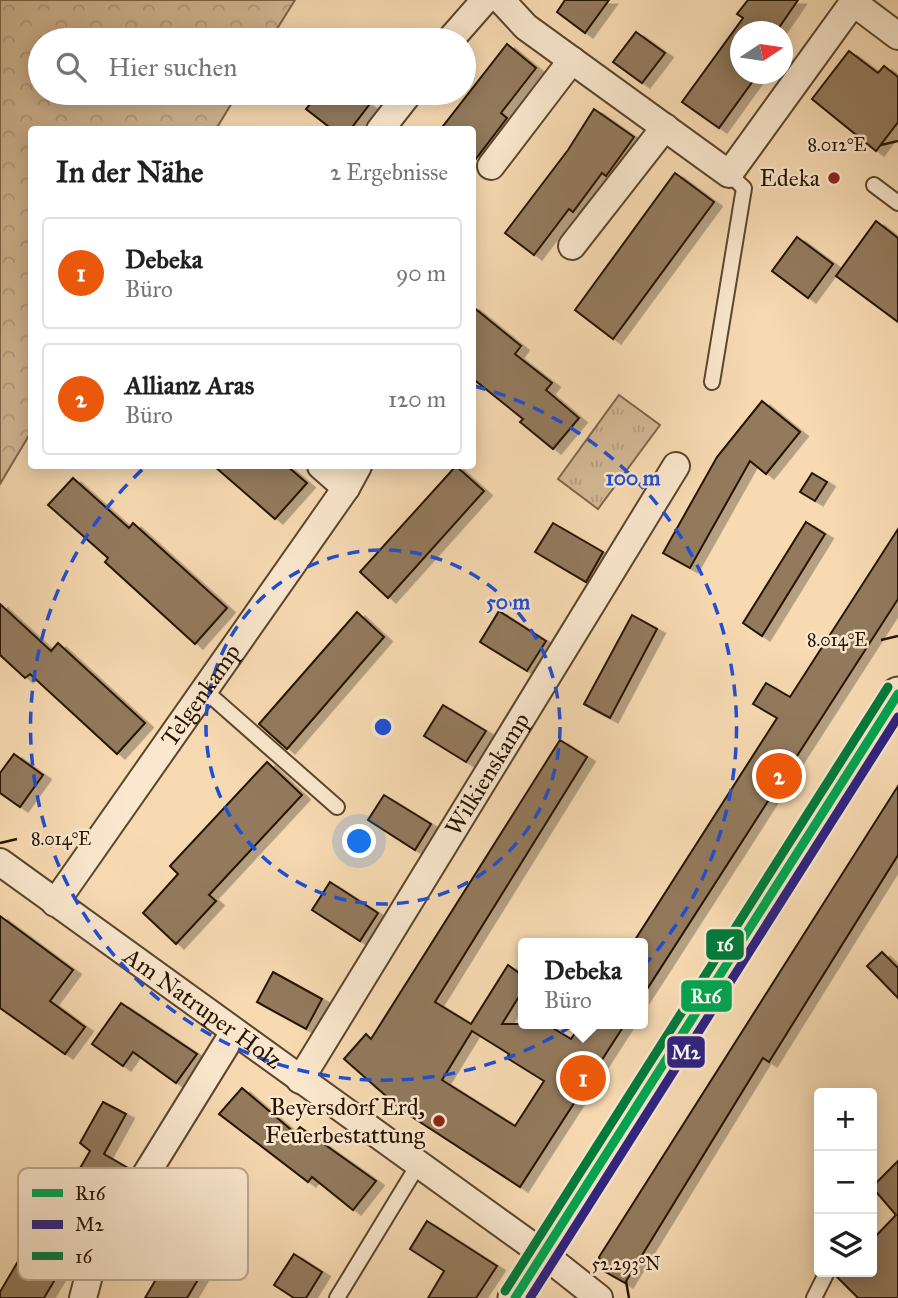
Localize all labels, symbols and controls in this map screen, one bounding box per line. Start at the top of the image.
north arrow [730,21,793,84]
search box [28,28,476,105]
icon: search [52,48,90,86]
text: Hier suchen [108,51,237,83]
text: 8.012°E [807,134,867,156]
text: In der Nähe [56,154,204,190]
text: 2 Ergebnisse [330,158,448,186]
place label: Edeka [760,163,821,193]
marker: Edeka [826,170,842,186]
text: Debeka [125,243,203,275]
text: 1 [76,259,86,287]
text: 90 m [396,259,446,287]
text: Büro [125,275,173,303]
text: Allianz Aras [125,369,254,401]
text: 2 [75,385,87,413]
text: 120 m [388,385,446,413]
text: Büro [125,401,173,429]
text: 100 m [606,465,661,491]
text: 50 m [486,589,530,615]
text: 8.014°E [807,629,867,651]
street label: Telgenkamp [154,638,247,752]
street label: Wilkienskamp [438,707,536,841]
centre of rings [371,715,395,739]
pin: 2 [756,750,802,802]
your location [342,824,376,858]
text: 8.014°E [31,828,91,850]
line badge: 16 [705,928,745,961]
text: 16 [716,933,735,956]
popup [518,938,648,1029]
street label: Am Natruper Holz [117,940,288,1076]
text: Debeka [544,954,622,986]
line badge: R16 [680,979,733,1013]
text: R16 [691,985,723,1008]
text: Büro [544,986,592,1014]
line badge: M2 [666,1035,706,1069]
text: M2 [672,1041,701,1064]
pin: 1 [560,1052,606,1104]
map controls [814,1088,877,1277]
button: + [814,1088,877,1151]
place label: Beyersdorf Erd, Feuerbestattung [265,1092,426,1150]
marker: Beyersdorf Erd, Feuerbestattung [431,1113,447,1129]
button: − [814,1151,877,1214]
legend [18,1168,248,1280]
text: R16 [75,1182,107,1205]
text: M2 [75,1213,105,1236]
button: layers [814,1214,877,1277]
text: 16 [75,1245,93,1268]
text: 52.293°N [592,1253,660,1275]

